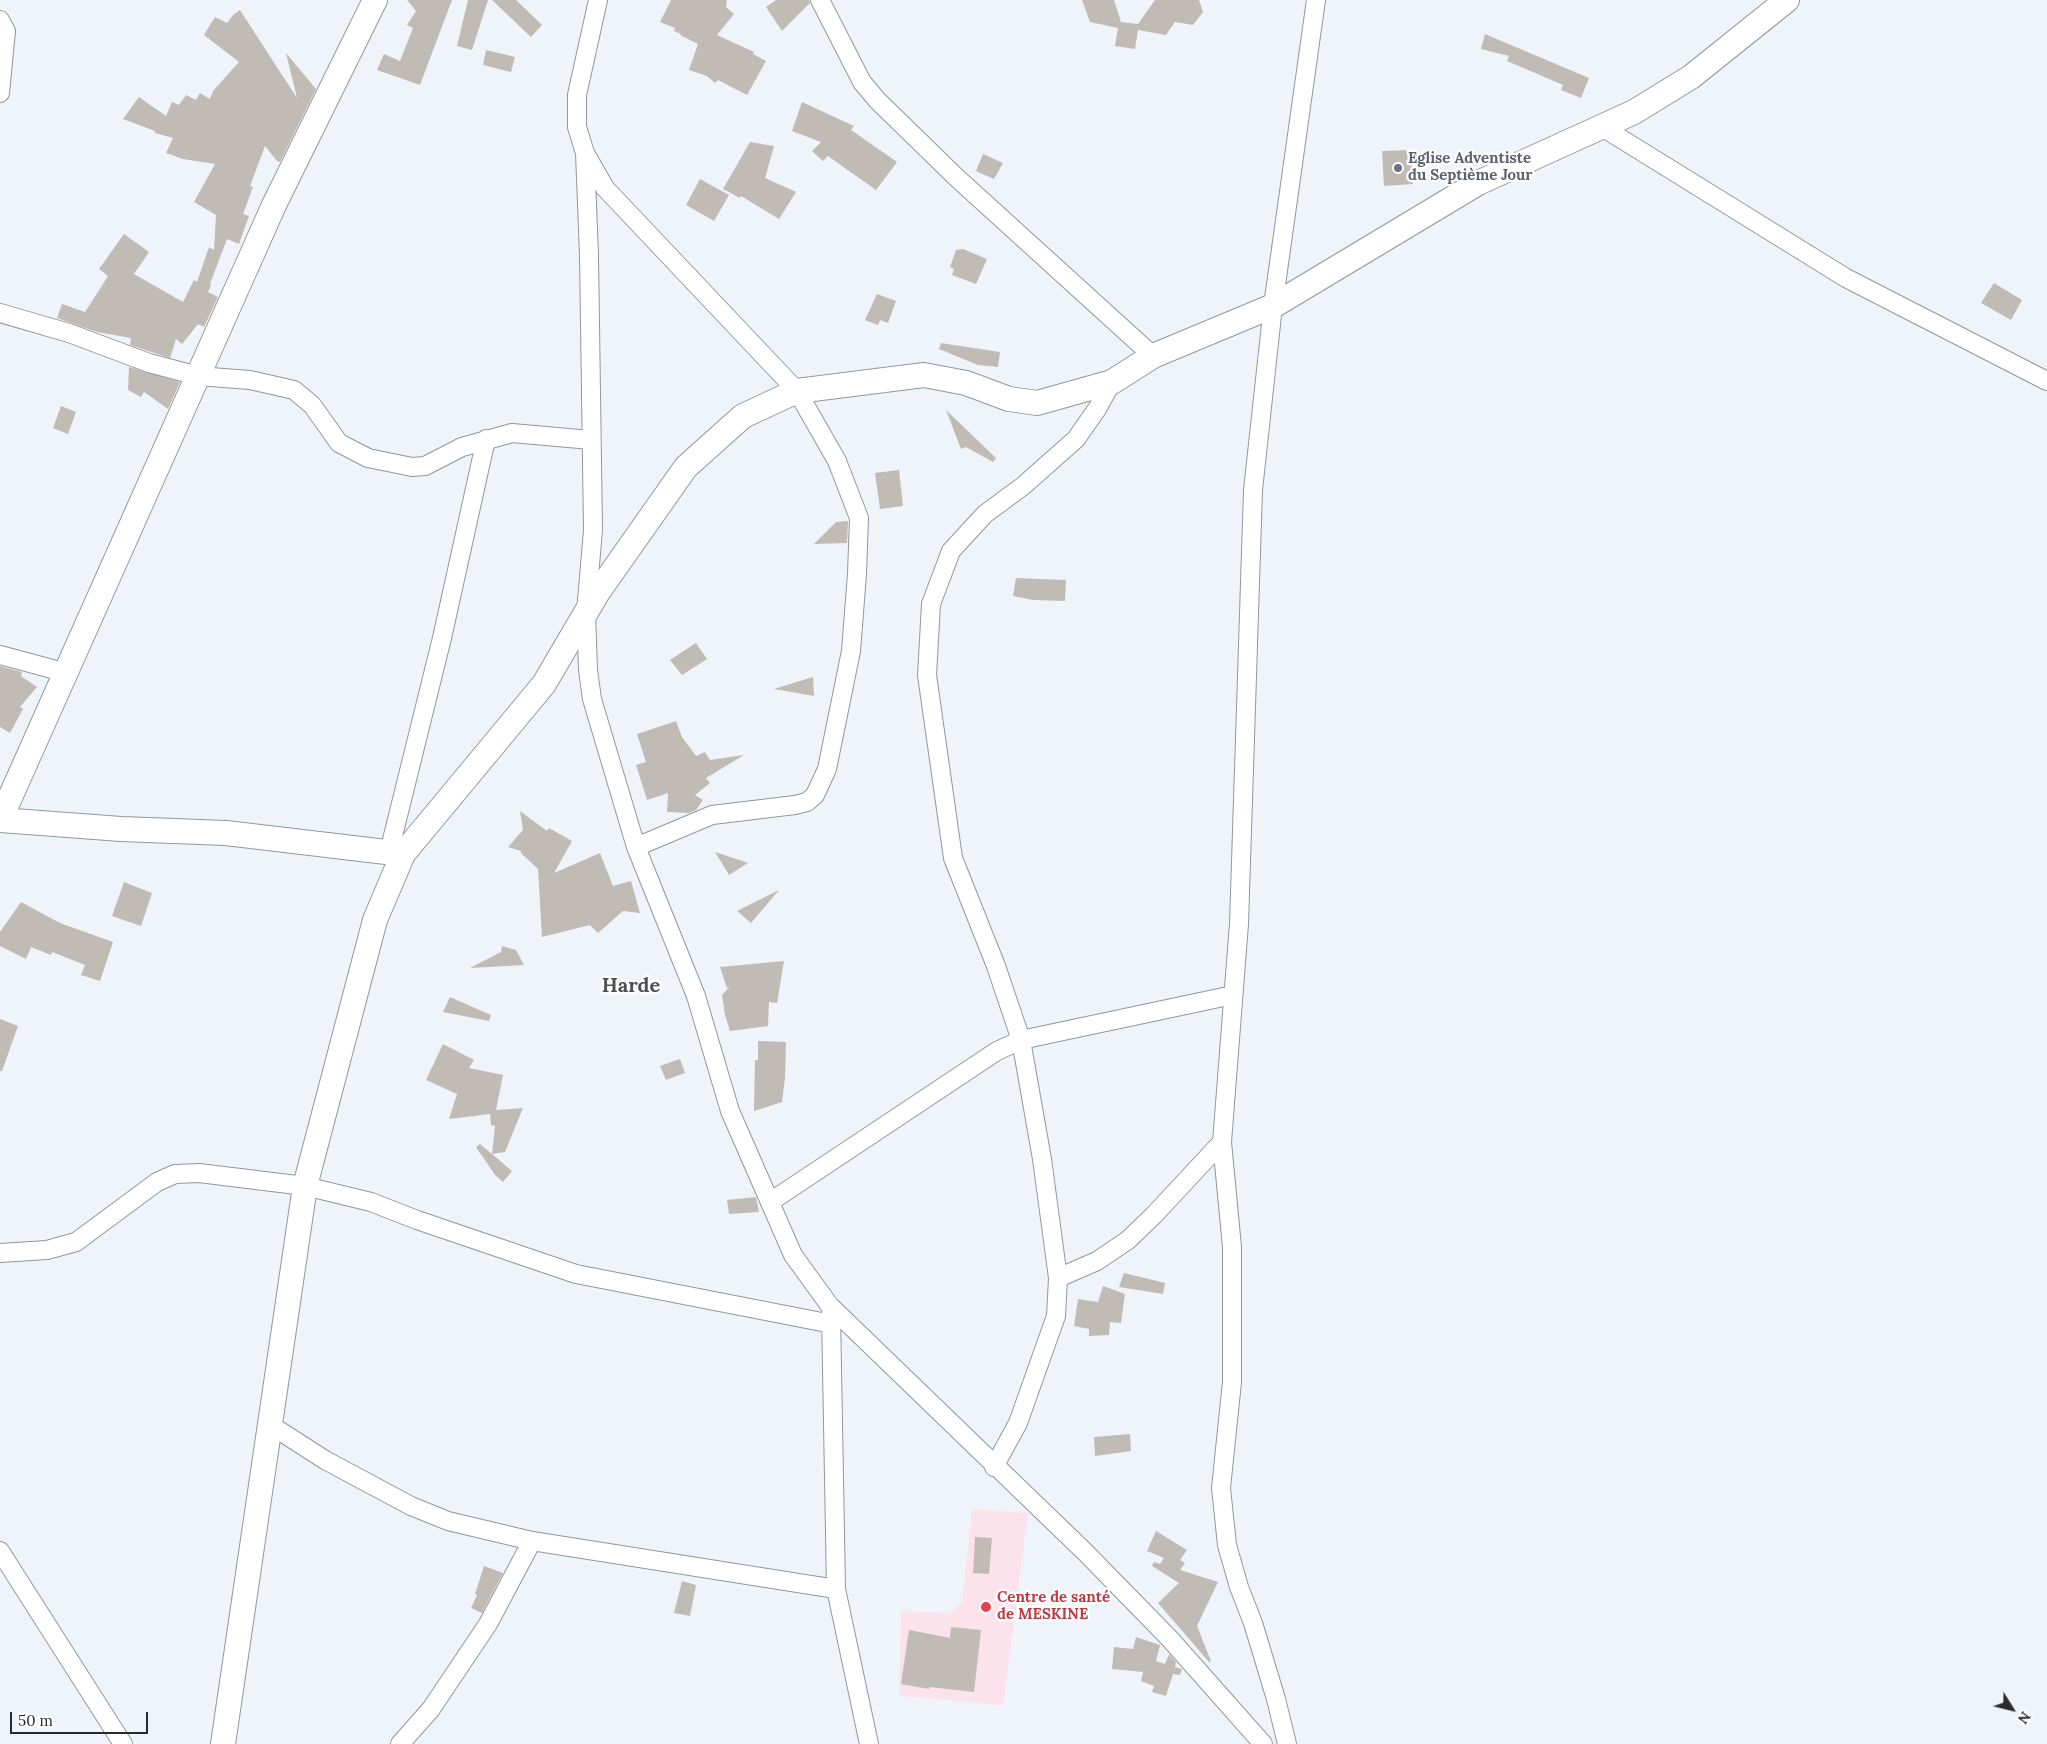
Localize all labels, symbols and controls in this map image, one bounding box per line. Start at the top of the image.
place label: Eglise Adventiste du Septième Jour [1408,150,1532,185]
marker: Eglise Adventiste du Septième Jour [1392,162,1404,174]
district label: Harde [602,974,660,998]
place label: Centre de santé de MESKINE [997,1589,1110,1624]
marker: Centre de santé de MESKINE [979,1600,993,1614]
north arrow [1987,1684,2037,1734]
scale bar [12,1702,150,1734]
text: N [2014,1708,2035,1727]
text: 50 m [18,1711,53,1730]

